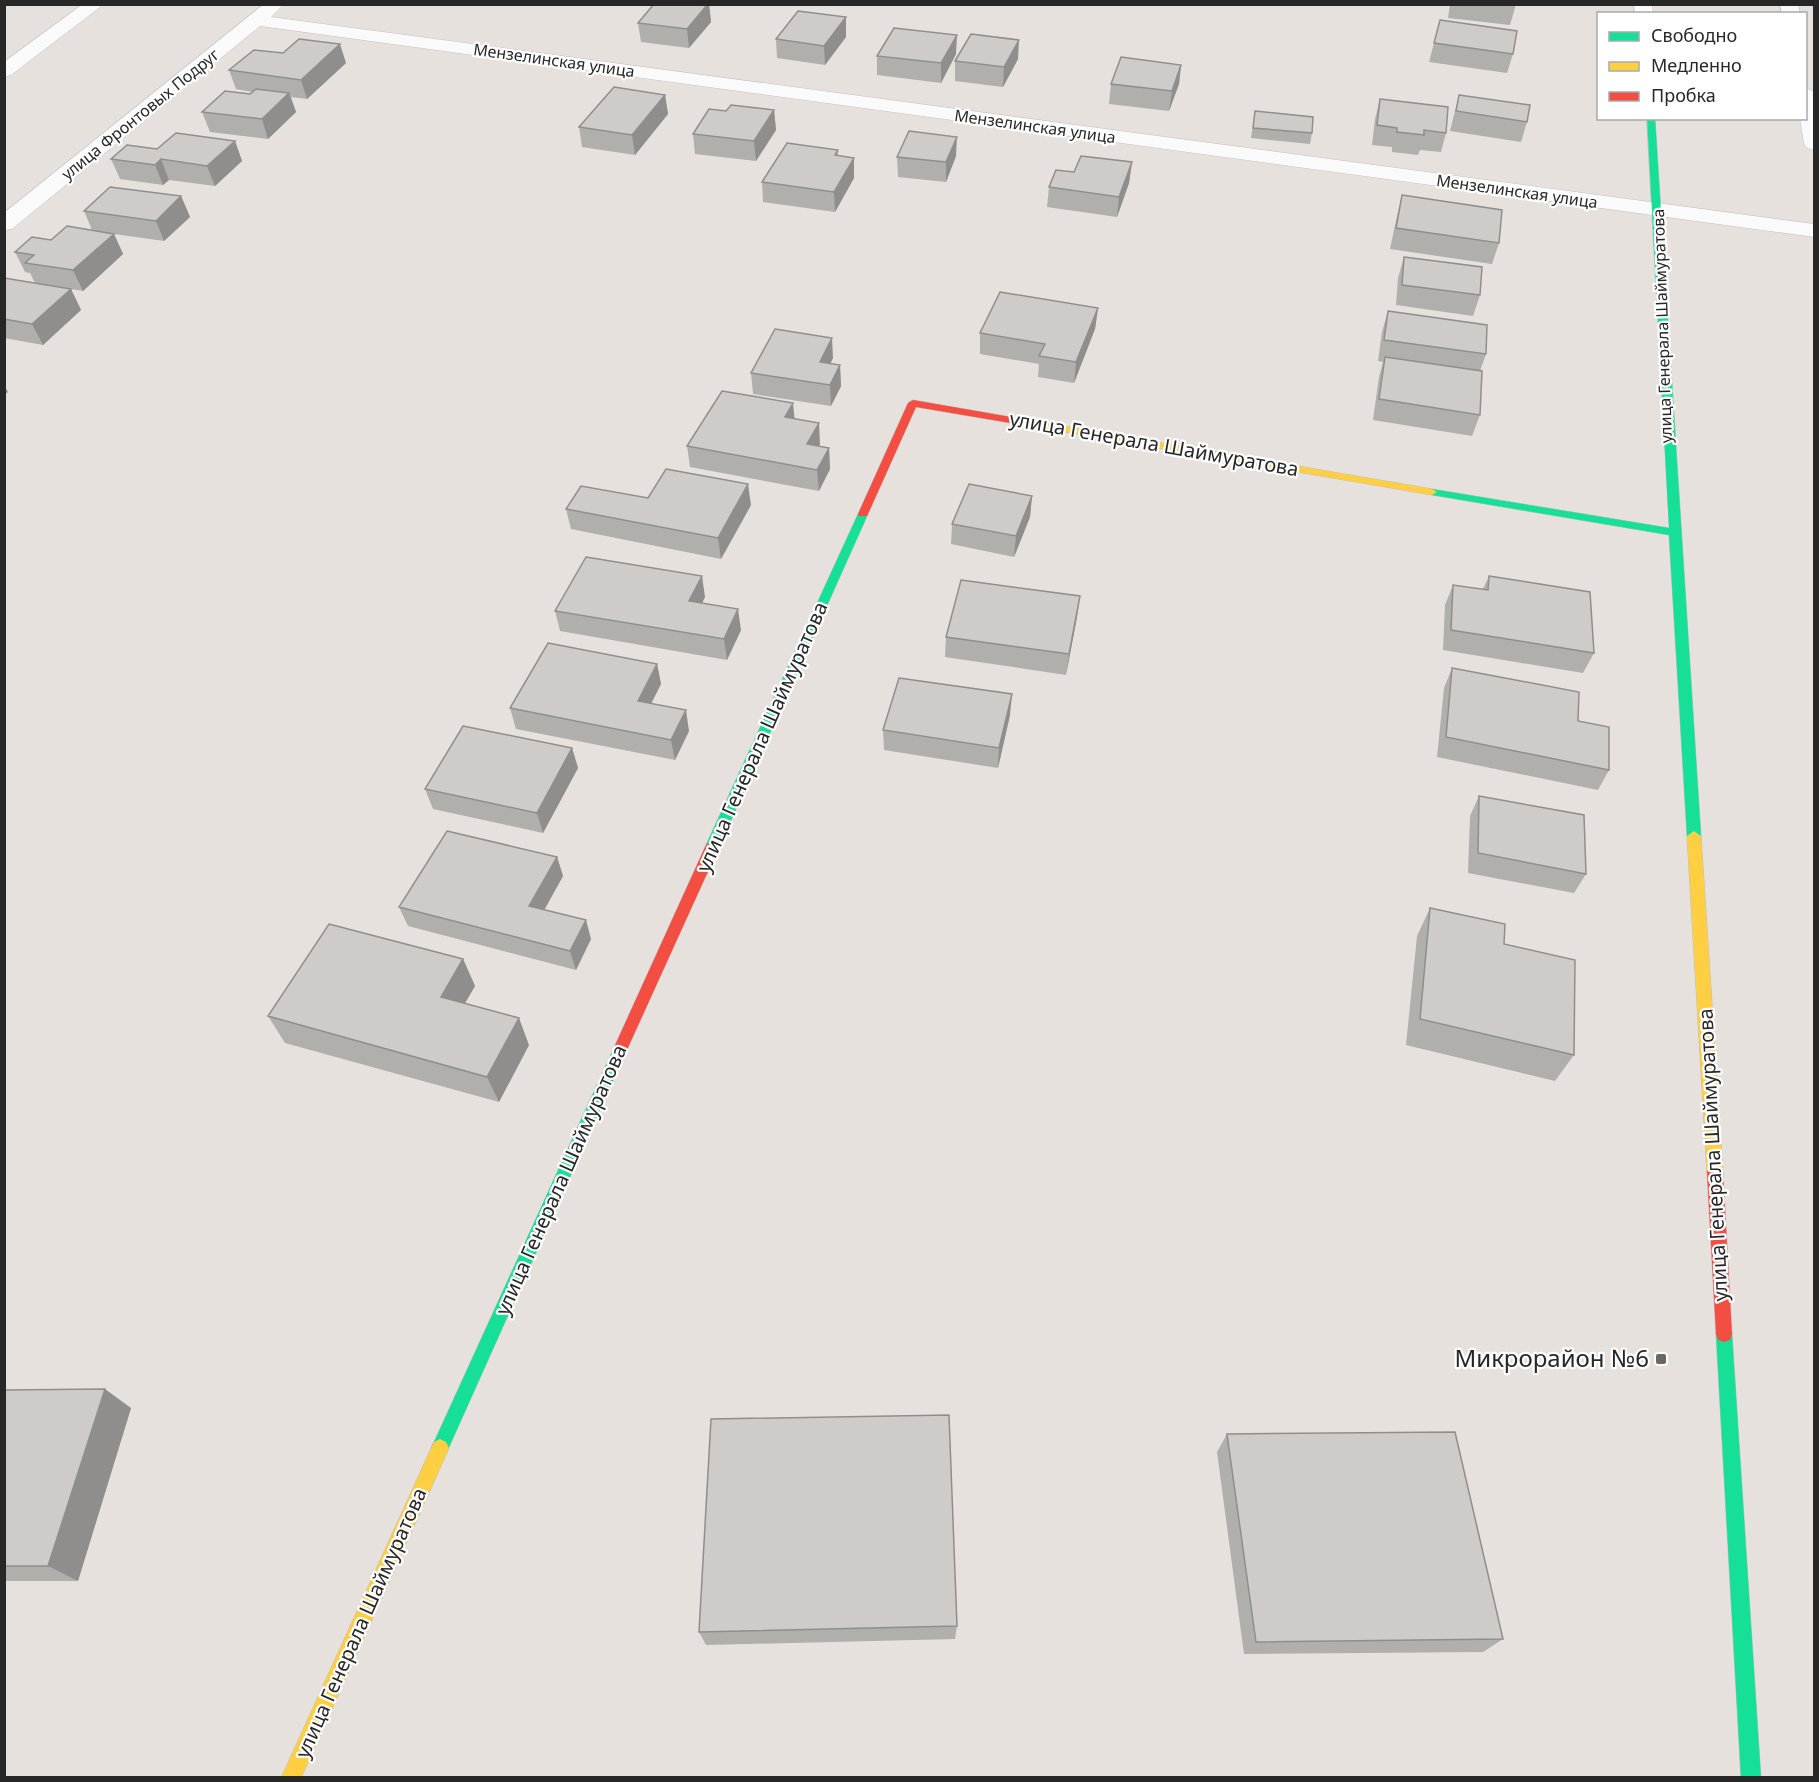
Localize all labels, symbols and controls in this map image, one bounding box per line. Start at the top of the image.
legend [1597,12,1807,120]
text: Свободно [1651,23,1737,47]
street label: Мензелинская улица [472,38,636,82]
street label: улица Фронтовых Подруг [56,43,224,185]
text: Медленно [1651,53,1742,77]
text: Пробка [1651,83,1716,107]
street label: Мензелинская улица [953,104,1117,148]
street label: Мензелинская улица [1435,169,1599,213]
street label: улица Генерала Шаймуратова [1647,208,1677,444]
street label: улица Генерала Шаймуратова [1007,405,1301,482]
street label: улица Генерала Шаймуратова [690,597,834,876]
street label: улица Генерала Шаймуратова [1691,1008,1734,1302]
street label: улица Генерала Шаймуратова [489,1040,633,1319]
place label: Микрорайон №6 [1454,1341,1649,1374]
marker: Микрорайон №6 [1654,1352,1668,1366]
street label: улица Генерала Шаймуратова [289,1483,433,1762]

